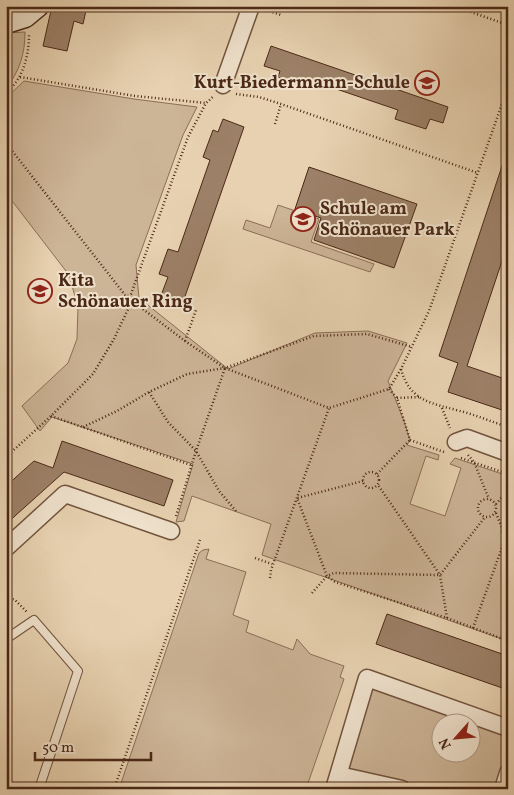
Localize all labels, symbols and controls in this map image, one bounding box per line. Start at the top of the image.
school or university icon: Kurt-Biedermann-Schule [414,70,440,96]
place label: Kurt-Biedermann-Schule [194,71,410,96]
place label: Schule am Schönauer Park [320,197,455,243]
school or university icon: Schule am Schönauer Park [290,206,316,232]
place label: Kita Schönauer Ring [58,269,193,315]
school or university icon: Kita Schönauer Ring [27,278,53,304]
north arrow [432,712,482,762]
scale bar [35,730,151,762]
text: N [435,734,457,752]
text: 50 m [42,738,74,759]

